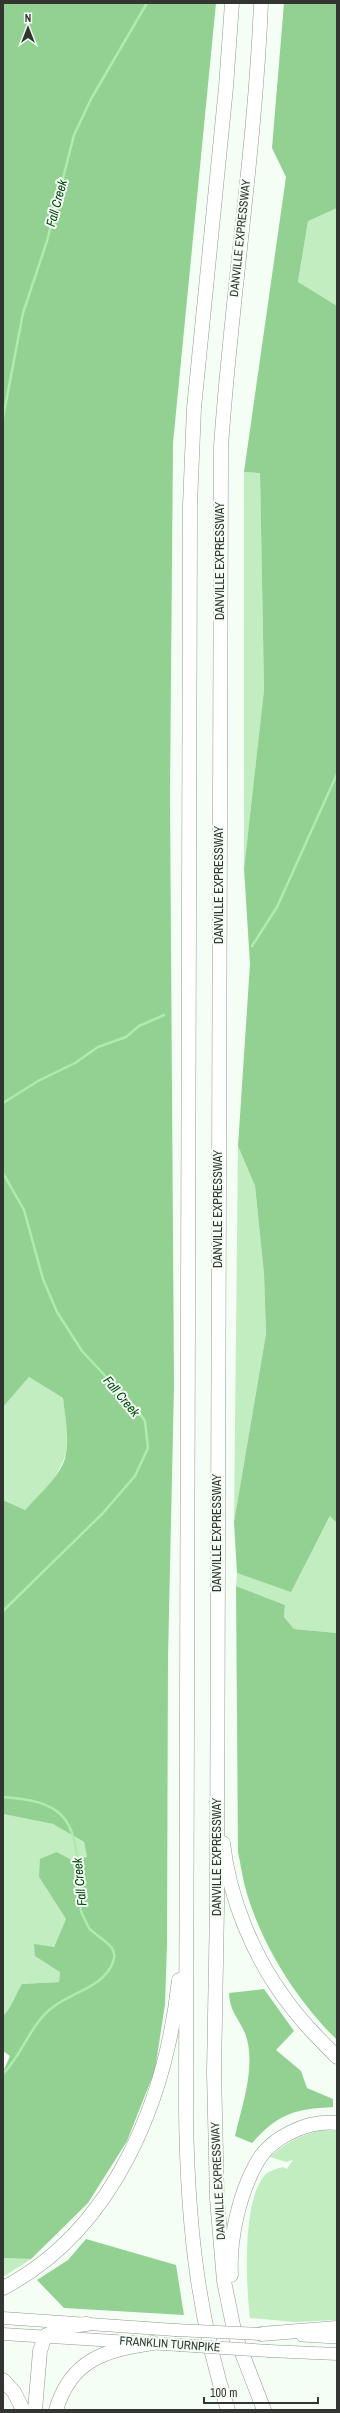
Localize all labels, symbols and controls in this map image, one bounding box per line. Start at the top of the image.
north arrow [8,8,48,48]
text: N [25,11,31,25]
water label: Fall Creek [42,177,71,229]
street label: DANVILLE EXPRESSWAY [226,178,254,298]
street label: DANVILLE EXPRESSWAY [212,502,228,620]
street label: DANVILLE EXPRESSWAY [211,826,227,944]
street label: DANVILLE EXPRESSWAY [210,1150,226,1268]
water label: Fall Creek [100,1372,144,1421]
street label: DANVILLE EXPRESSWAY [209,1474,225,1592]
street label: DANVILLE EXPRESSWAY [209,1798,225,1916]
water label: Fall Creek [68,1856,90,1907]
street label: DANVILLE EXPRESSWAY [207,2121,229,2240]
street label: FRANKLIN TURNPIKE [119,2332,221,2356]
scale bar [204,2379,318,2405]
text: 100 m [210,2385,237,2401]

